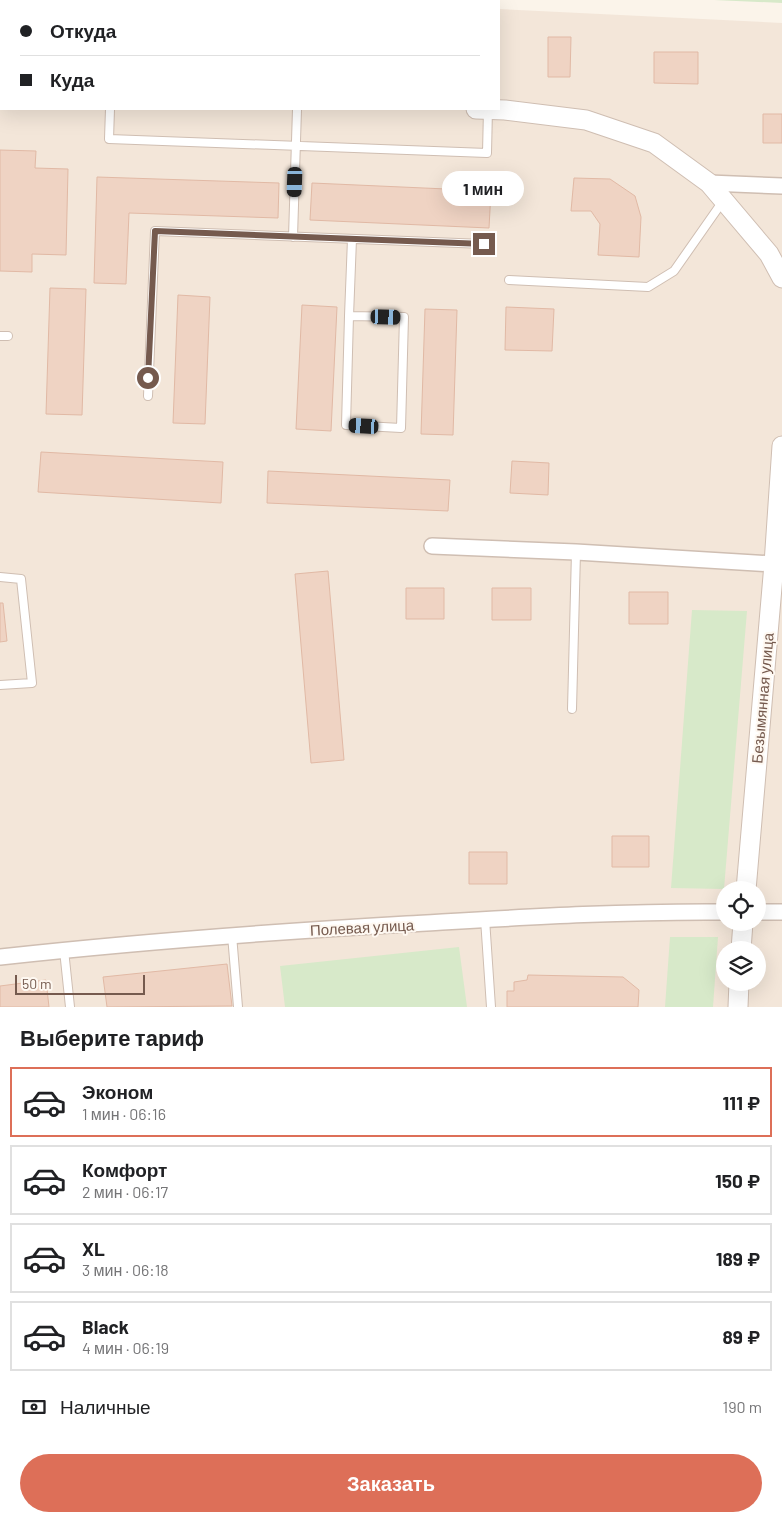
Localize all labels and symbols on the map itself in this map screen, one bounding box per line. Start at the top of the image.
car [286,167,303,197]
callout: 1 мин [443,172,525,206]
route end [473,233,495,255]
car [370,309,401,325]
route start [137,367,159,389]
car [348,418,379,434]
street label: Безымянная улица [747,631,777,764]
street label: Полевая улица [309,915,415,939]
scale bar [15,972,145,995]

